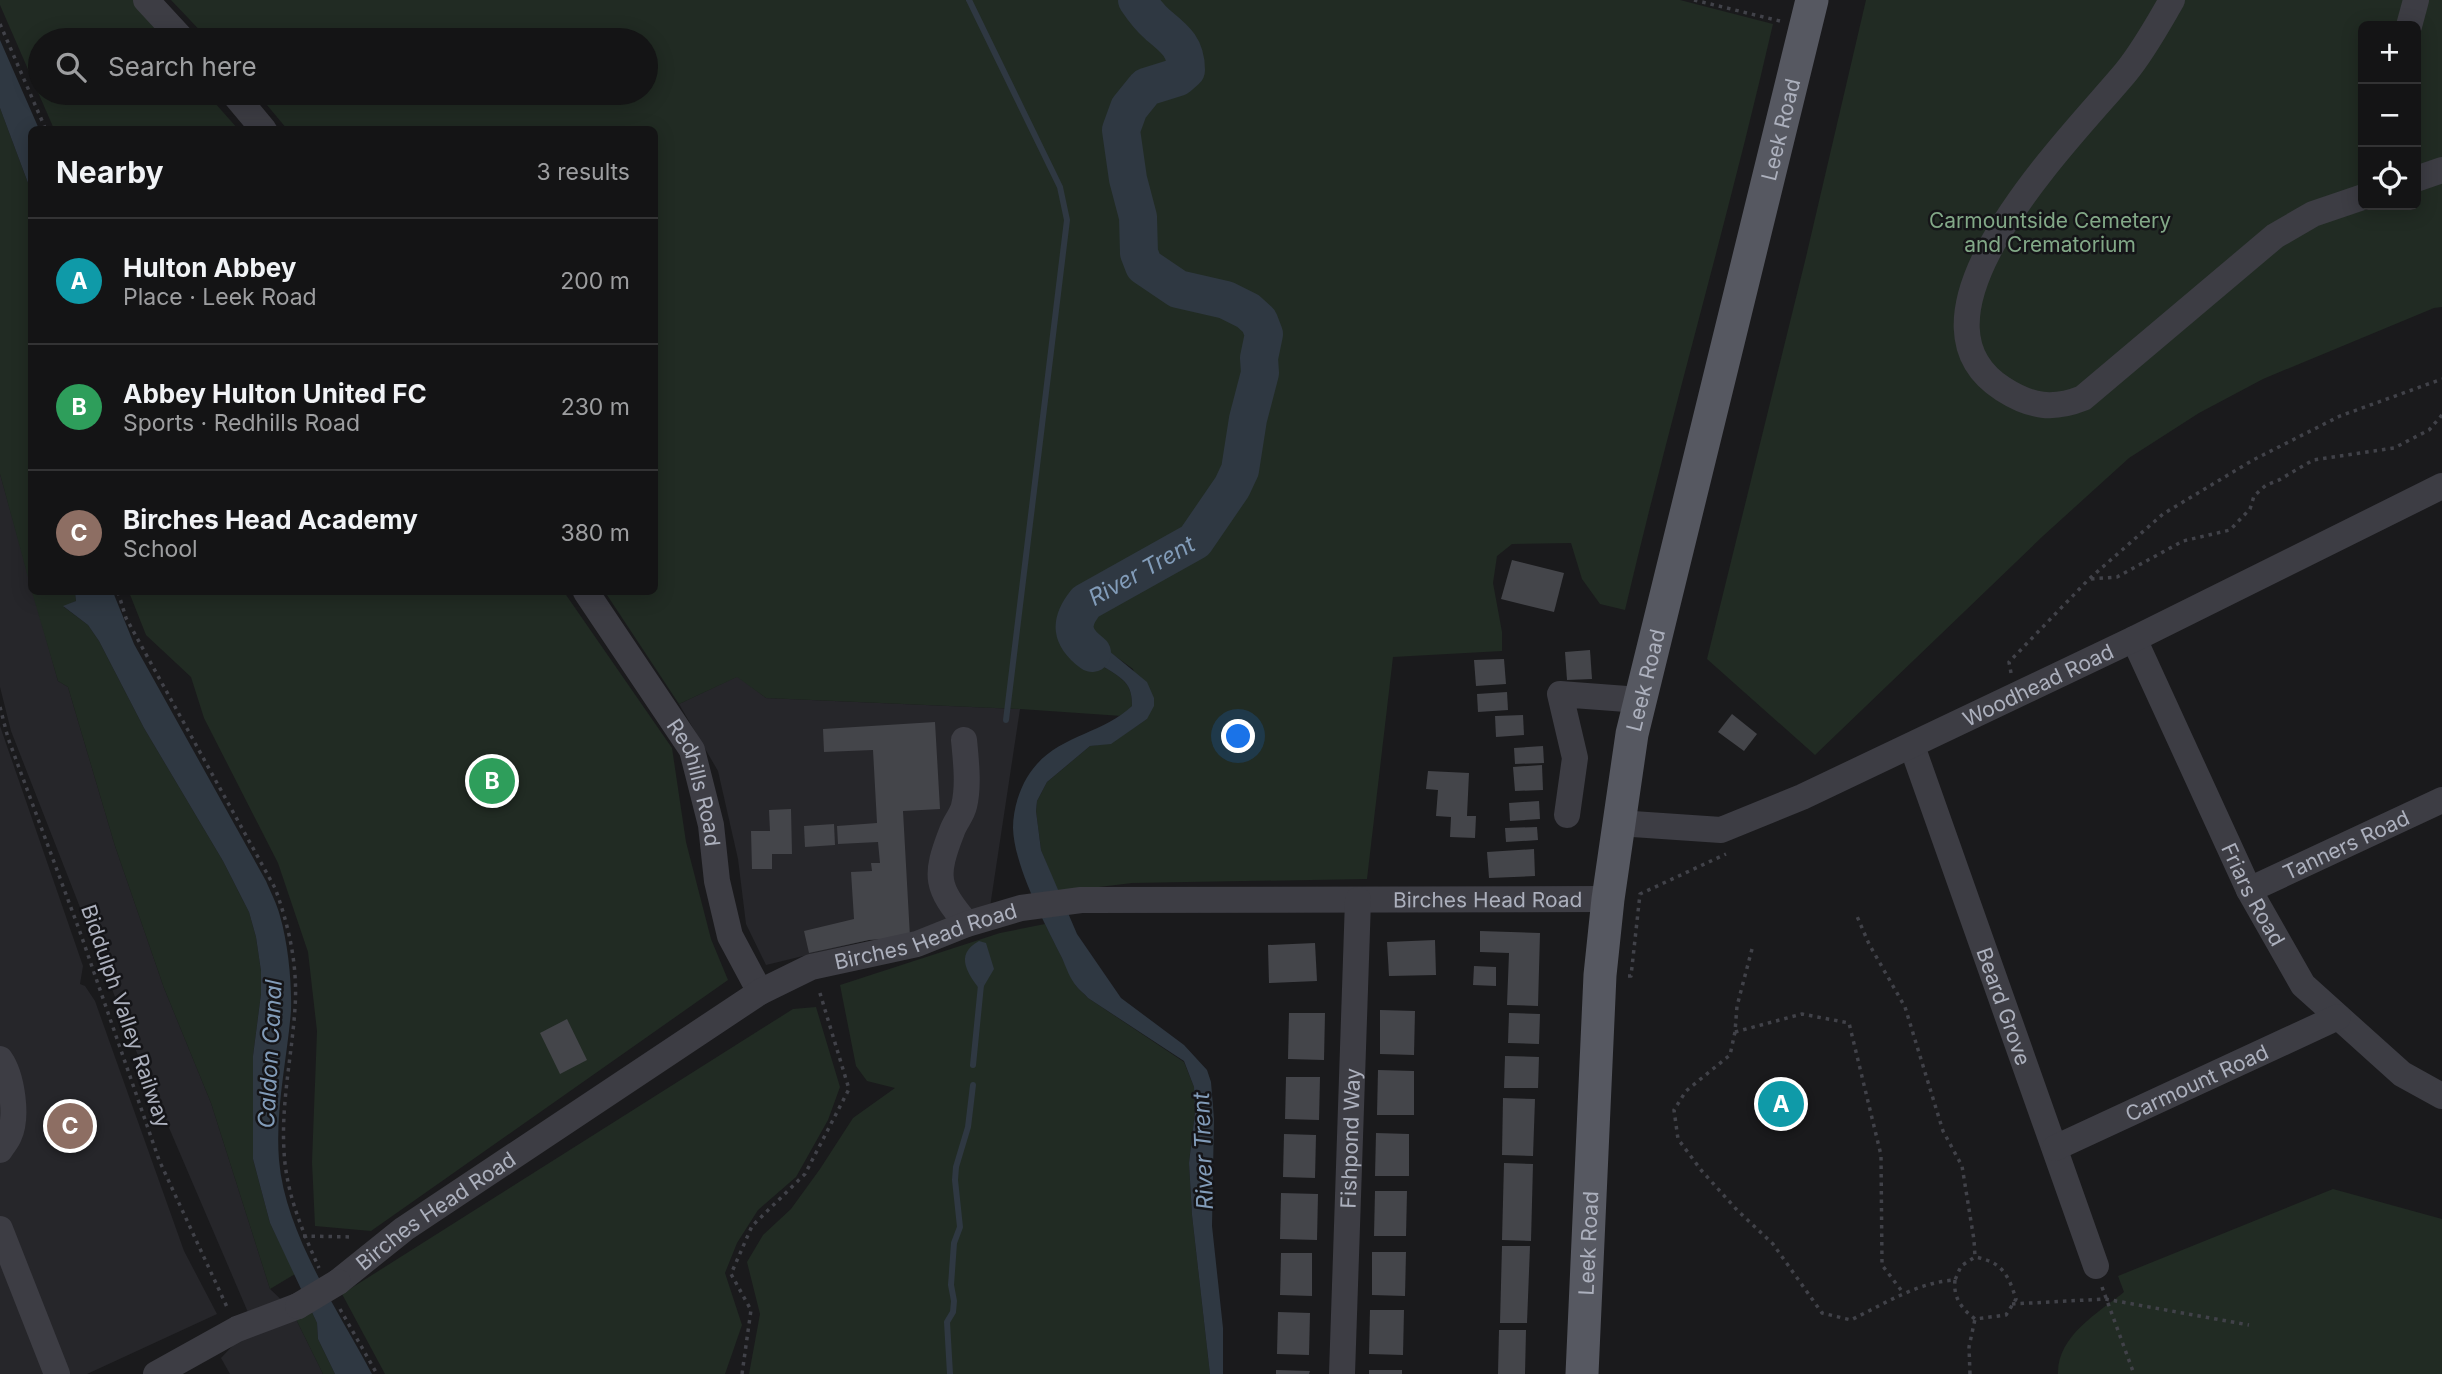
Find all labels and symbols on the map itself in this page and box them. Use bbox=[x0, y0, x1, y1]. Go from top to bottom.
street label: Leek Road bbox=[1756, 76, 1805, 183]
park label: Carmountside Cemetery and Crematorium bbox=[1929, 208, 2171, 257]
water label: River Trent bbox=[1083, 530, 1200, 612]
street label: Leek Road bbox=[1621, 626, 1670, 734]
street label: Woodhead Road bbox=[1959, 638, 2117, 731]
street label: Redhills Road bbox=[662, 714, 726, 847]
your location bbox=[1221, 719, 1255, 753]
pin: B bbox=[469, 755, 515, 807]
street label: Tanners Road bbox=[2279, 805, 2413, 885]
street label: Friars Road bbox=[2217, 839, 2291, 950]
street label: Birches Head Road bbox=[1393, 887, 1582, 912]
street label: Birches Head Road bbox=[832, 897, 1020, 974]
street label: Biddulph Valley Railway bbox=[76, 901, 176, 1131]
street label: Beard Grove bbox=[1972, 944, 2036, 1069]
water label: Caldon Canal bbox=[252, 979, 288, 1129]
street label: Carmount Road bbox=[2121, 1039, 2272, 1126]
street label: Fishpond Way bbox=[1335, 1067, 1365, 1209]
pin: A bbox=[1758, 1078, 1804, 1130]
water label: River Trent bbox=[1187, 1091, 1219, 1210]
pin: C bbox=[47, 1100, 93, 1152]
street label: Birches Head Road bbox=[351, 1146, 520, 1275]
street label: Leek Road bbox=[1573, 1190, 1603, 1296]

